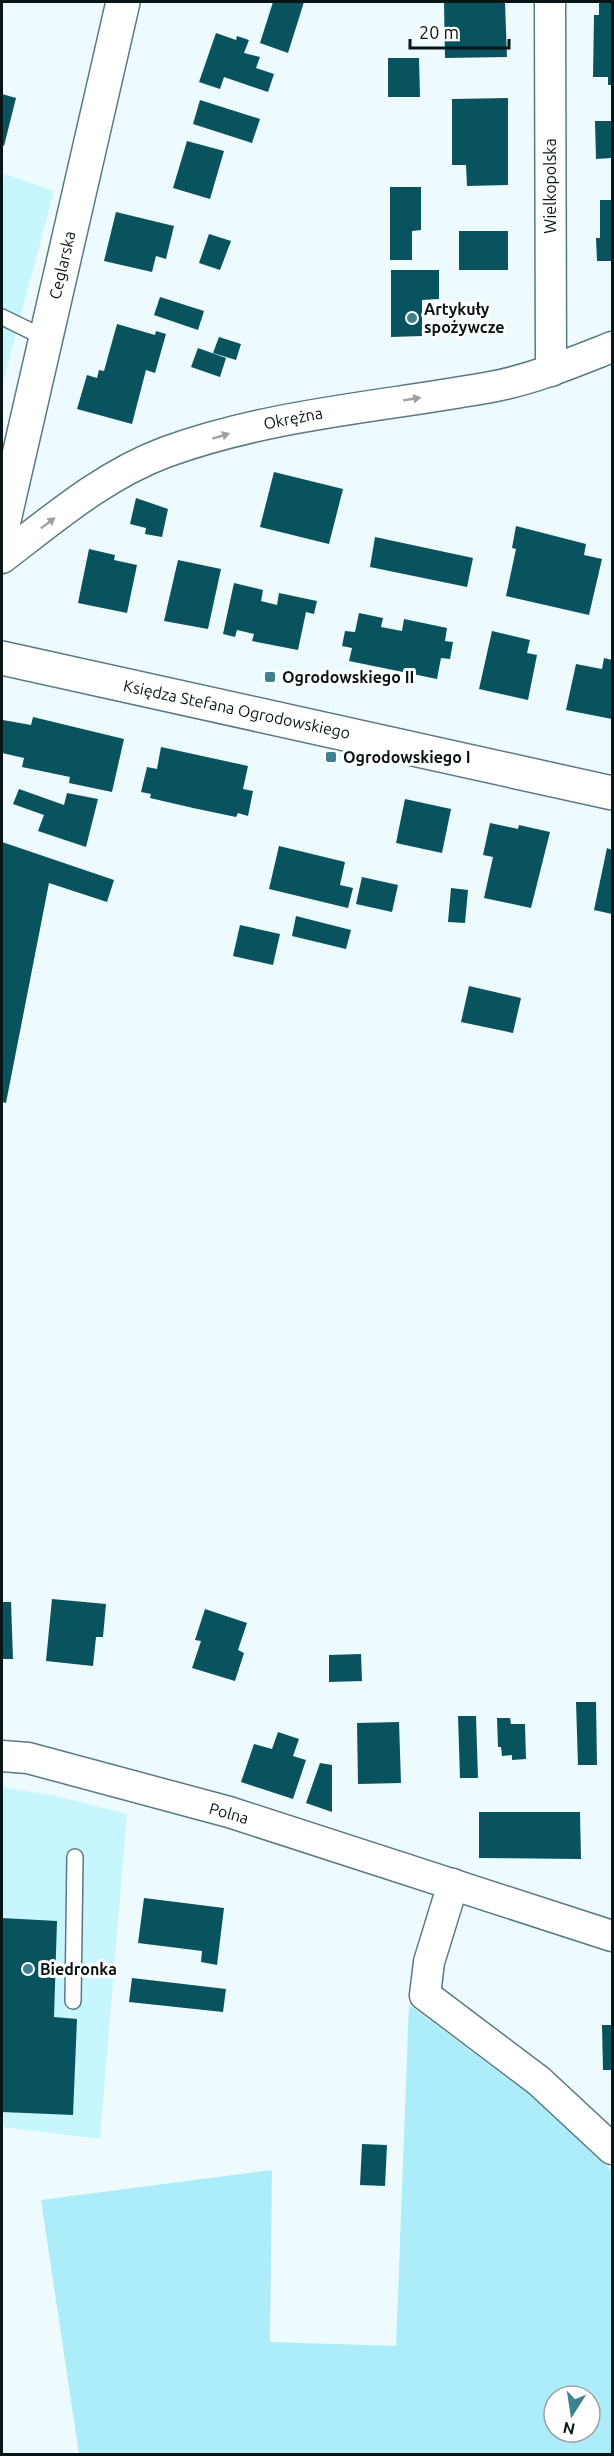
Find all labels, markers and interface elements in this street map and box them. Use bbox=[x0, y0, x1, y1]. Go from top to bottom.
scale bar bbox=[410, 12, 509, 50]
text: 20 m bbox=[419, 22, 459, 42]
street label: Wielkopolska bbox=[541, 138, 559, 234]
street label: Ceglarska bbox=[45, 229, 79, 301]
place label: Artykuły spożywcze bbox=[424, 300, 505, 336]
marker: Artykuły spożywcze bbox=[405, 311, 419, 325]
one-way arrow bbox=[403, 394, 422, 403]
street label: Okrężna bbox=[262, 403, 324, 433]
one-way arrow bbox=[212, 430, 230, 440]
one-way arrow bbox=[41, 517, 56, 529]
place label: Ogrodowskiego II bbox=[282, 668, 414, 686]
marker: Ogrodowskiego II bbox=[263, 670, 277, 684]
street label: Księdza Stefana Ogrodowskiego bbox=[122, 676, 352, 742]
place label: Ogrodowskiego I bbox=[343, 748, 471, 766]
marker: Ogrodowskiego I bbox=[324, 750, 338, 764]
street label: Polna bbox=[207, 1799, 251, 1827]
place label: Biedronka bbox=[40, 1960, 117, 1978]
marker: Biedronka bbox=[21, 1962, 35, 1976]
north arrow bbox=[542, 2384, 602, 2444]
text: N bbox=[561, 2419, 577, 2439]

